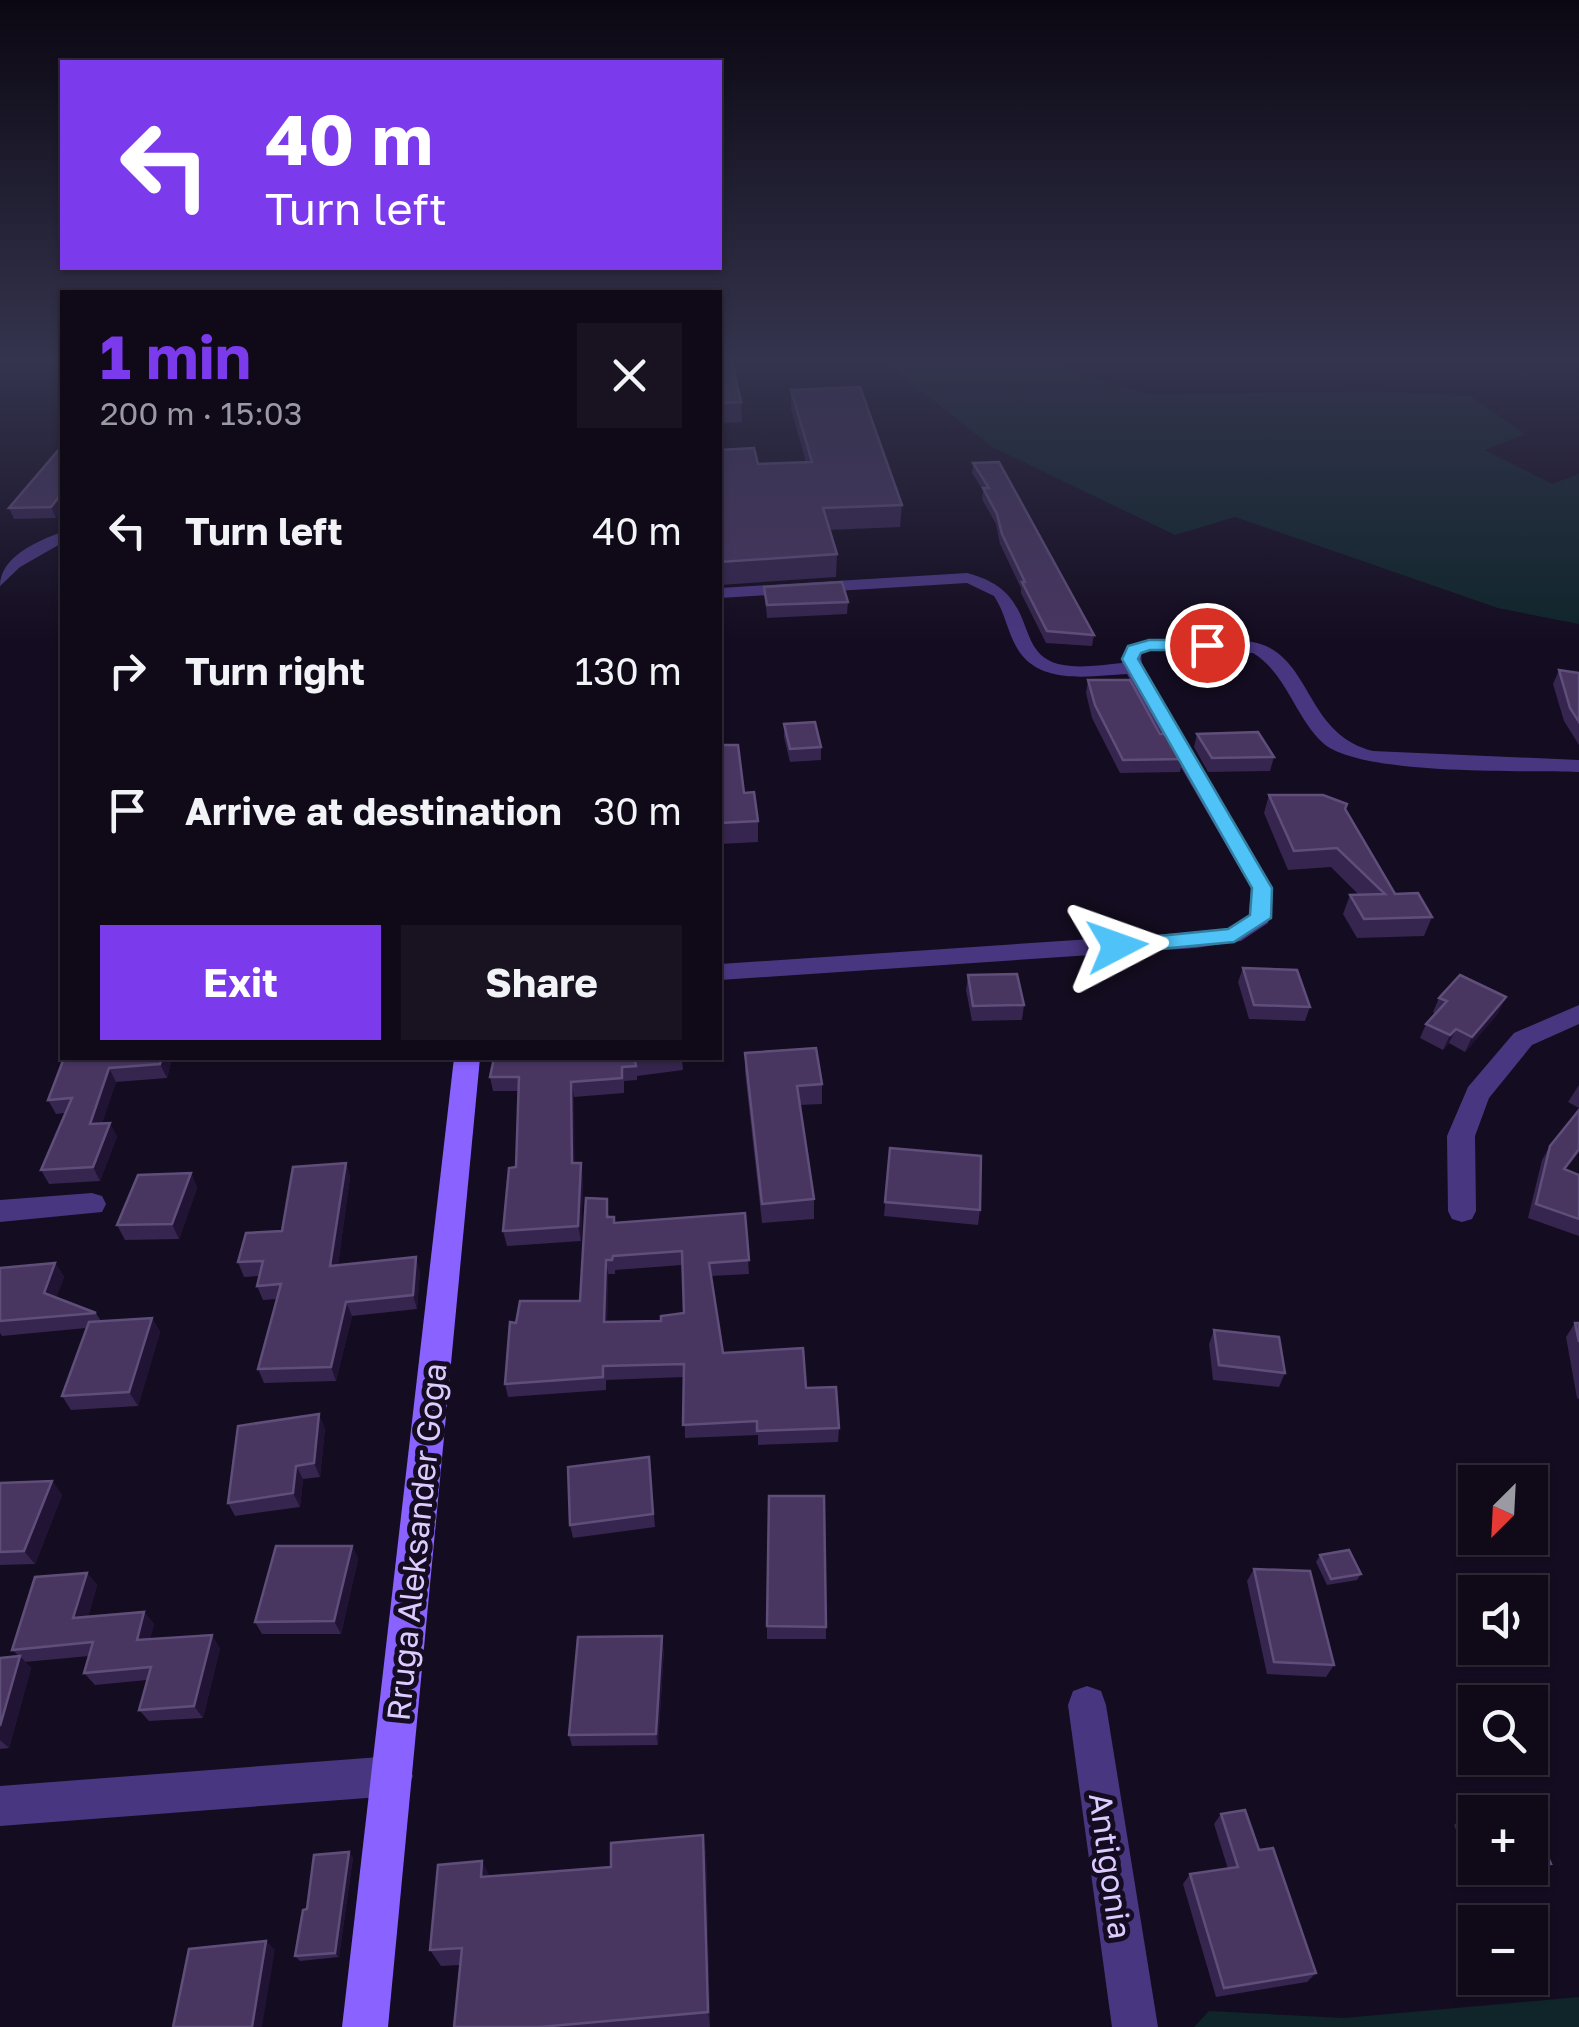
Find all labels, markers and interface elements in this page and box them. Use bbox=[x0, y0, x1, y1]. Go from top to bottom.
text: 40 m bbox=[265, 96, 433, 180]
icon: left bbox=[100, 100, 230, 230]
text: Turn left bbox=[265, 181, 447, 235]
text: 1 min bbox=[100, 320, 251, 392]
button: close bbox=[577, 323, 682, 428]
text: 200 m · 15:03 bbox=[100, 394, 302, 432]
icon: left bbox=[100, 503, 155, 558]
text: Turn left bbox=[185, 508, 343, 553]
text: 40 m bbox=[592, 508, 682, 553]
pin bbox=[1165, 603, 1250, 688]
icon: arrive bbox=[1180, 618, 1235, 673]
icon: right bbox=[100, 643, 155, 698]
text: Turn right bbox=[185, 648, 365, 693]
text: 130 m bbox=[575, 648, 682, 693]
icon: arrive bbox=[100, 783, 155, 838]
text: Arrive at destination bbox=[185, 788, 562, 833]
text: 30 m bbox=[593, 788, 682, 833]
position arrow bbox=[1065, 894, 1169, 998]
button: Exit bbox=[100, 925, 381, 1040]
button: Share bbox=[401, 925, 682, 1040]
street label: Rruga Aleksander Goga bbox=[378, 1361, 454, 1723]
north arrow bbox=[1458, 1465, 1548, 1555]
map controls bbox=[1458, 1465, 1548, 1995]
button: sound bbox=[1458, 1575, 1548, 1665]
button: search bbox=[1458, 1685, 1548, 1775]
street label: Antigonia bbox=[1082, 1790, 1140, 1941]
button: + bbox=[1458, 1795, 1548, 1885]
button: − bbox=[1458, 1905, 1548, 1995]

